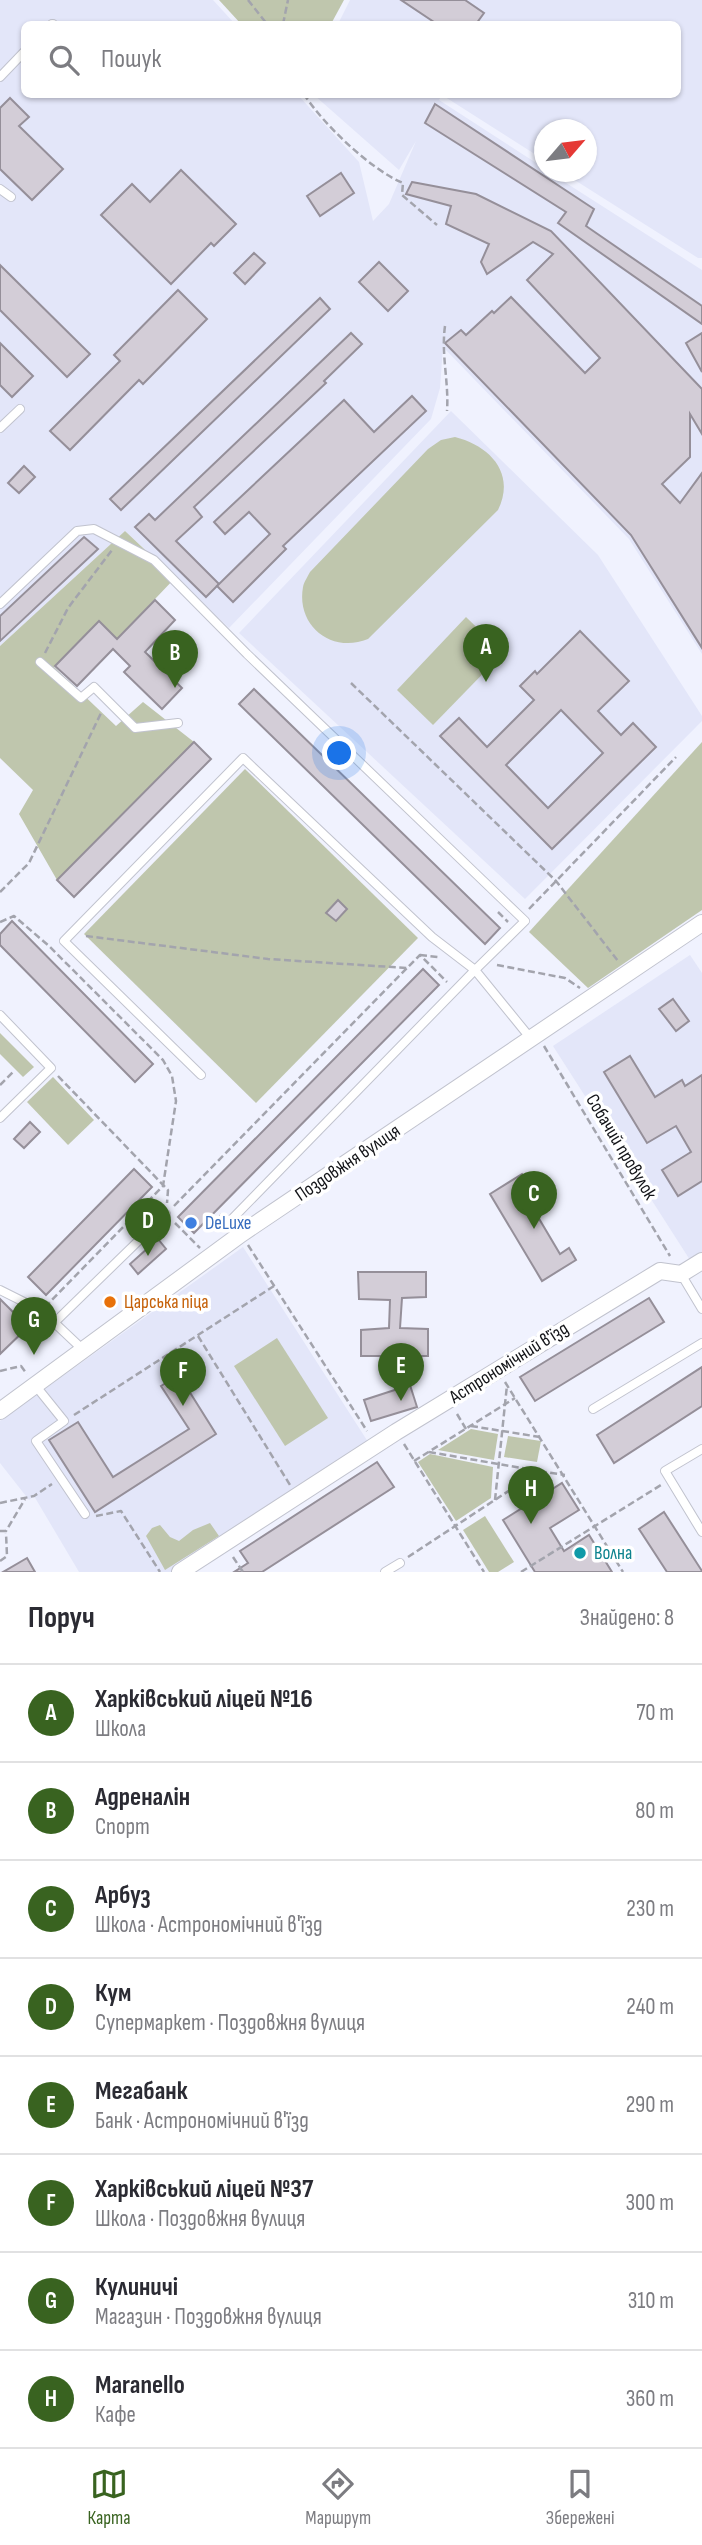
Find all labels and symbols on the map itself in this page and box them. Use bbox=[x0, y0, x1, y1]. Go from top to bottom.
north arrow bbox=[534, 119, 597, 182]
pin: A bbox=[463, 624, 509, 682]
pin: B bbox=[152, 630, 198, 688]
your location bbox=[322, 736, 356, 770]
street label: Собачий провулок bbox=[580, 1090, 662, 1205]
street label: Поздовжня вулиця bbox=[291, 1119, 405, 1207]
pin: C bbox=[511, 1171, 557, 1229]
pin: D bbox=[125, 1198, 171, 1256]
place label: DeLuxe bbox=[205, 1212, 251, 1235]
marker: DeLuxe bbox=[183, 1215, 199, 1231]
place label: Царська піца bbox=[124, 1291, 209, 1314]
marker: Царська піца bbox=[102, 1294, 118, 1310]
pin: G bbox=[11, 1297, 57, 1355]
street label: Астрономічний в'їзд bbox=[444, 1317, 573, 1409]
pin: E bbox=[378, 1343, 424, 1401]
pin: F bbox=[160, 1348, 206, 1406]
pin: H bbox=[508, 1466, 554, 1524]
place label: Волна bbox=[594, 1542, 632, 1565]
marker: Волна bbox=[572, 1545, 588, 1561]

